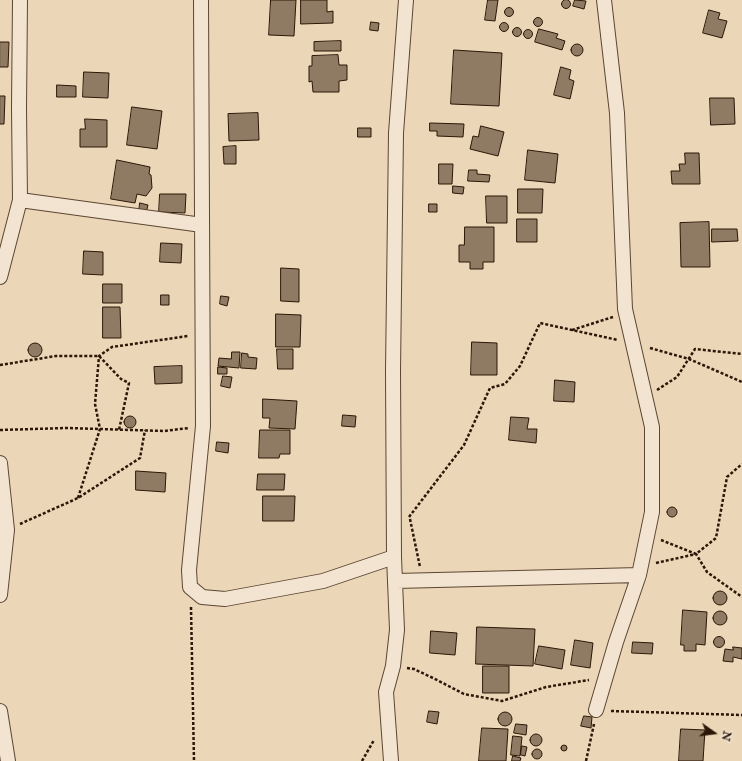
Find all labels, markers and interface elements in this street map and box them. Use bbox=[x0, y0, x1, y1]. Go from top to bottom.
north arrow bbox=[694, 713, 734, 753]
text: N bbox=[719, 730, 734, 742]

